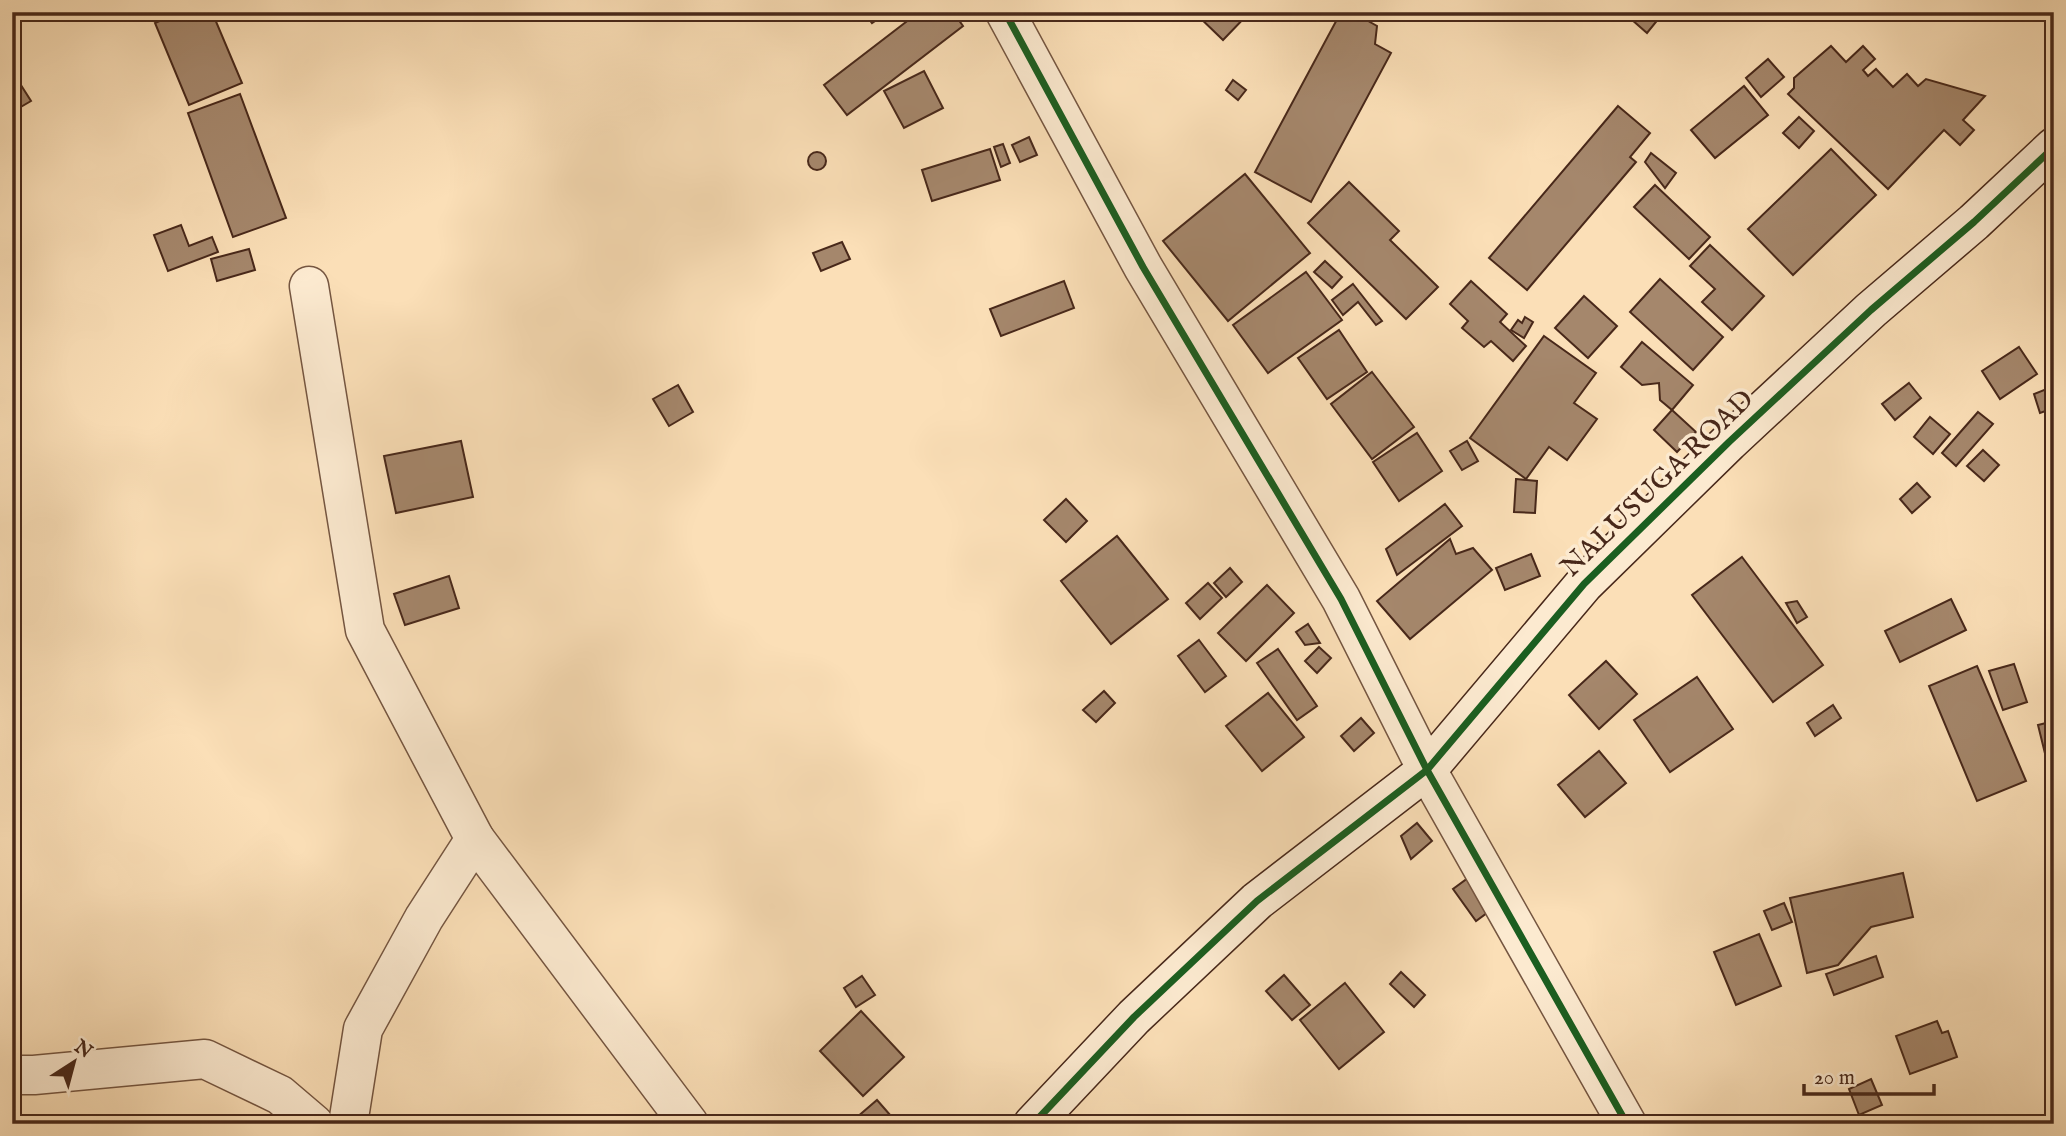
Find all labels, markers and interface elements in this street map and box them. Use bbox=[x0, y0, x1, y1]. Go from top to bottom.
street label: NALUSUGA ROAD bbox=[1554, 383, 1762, 585]
north arrow bbox=[38, 1028, 108, 1098]
text: N bbox=[68, 1035, 97, 1065]
scale bar bbox=[1804, 1052, 1933, 1096]
text: 20 m bbox=[1814, 1065, 1855, 1092]

